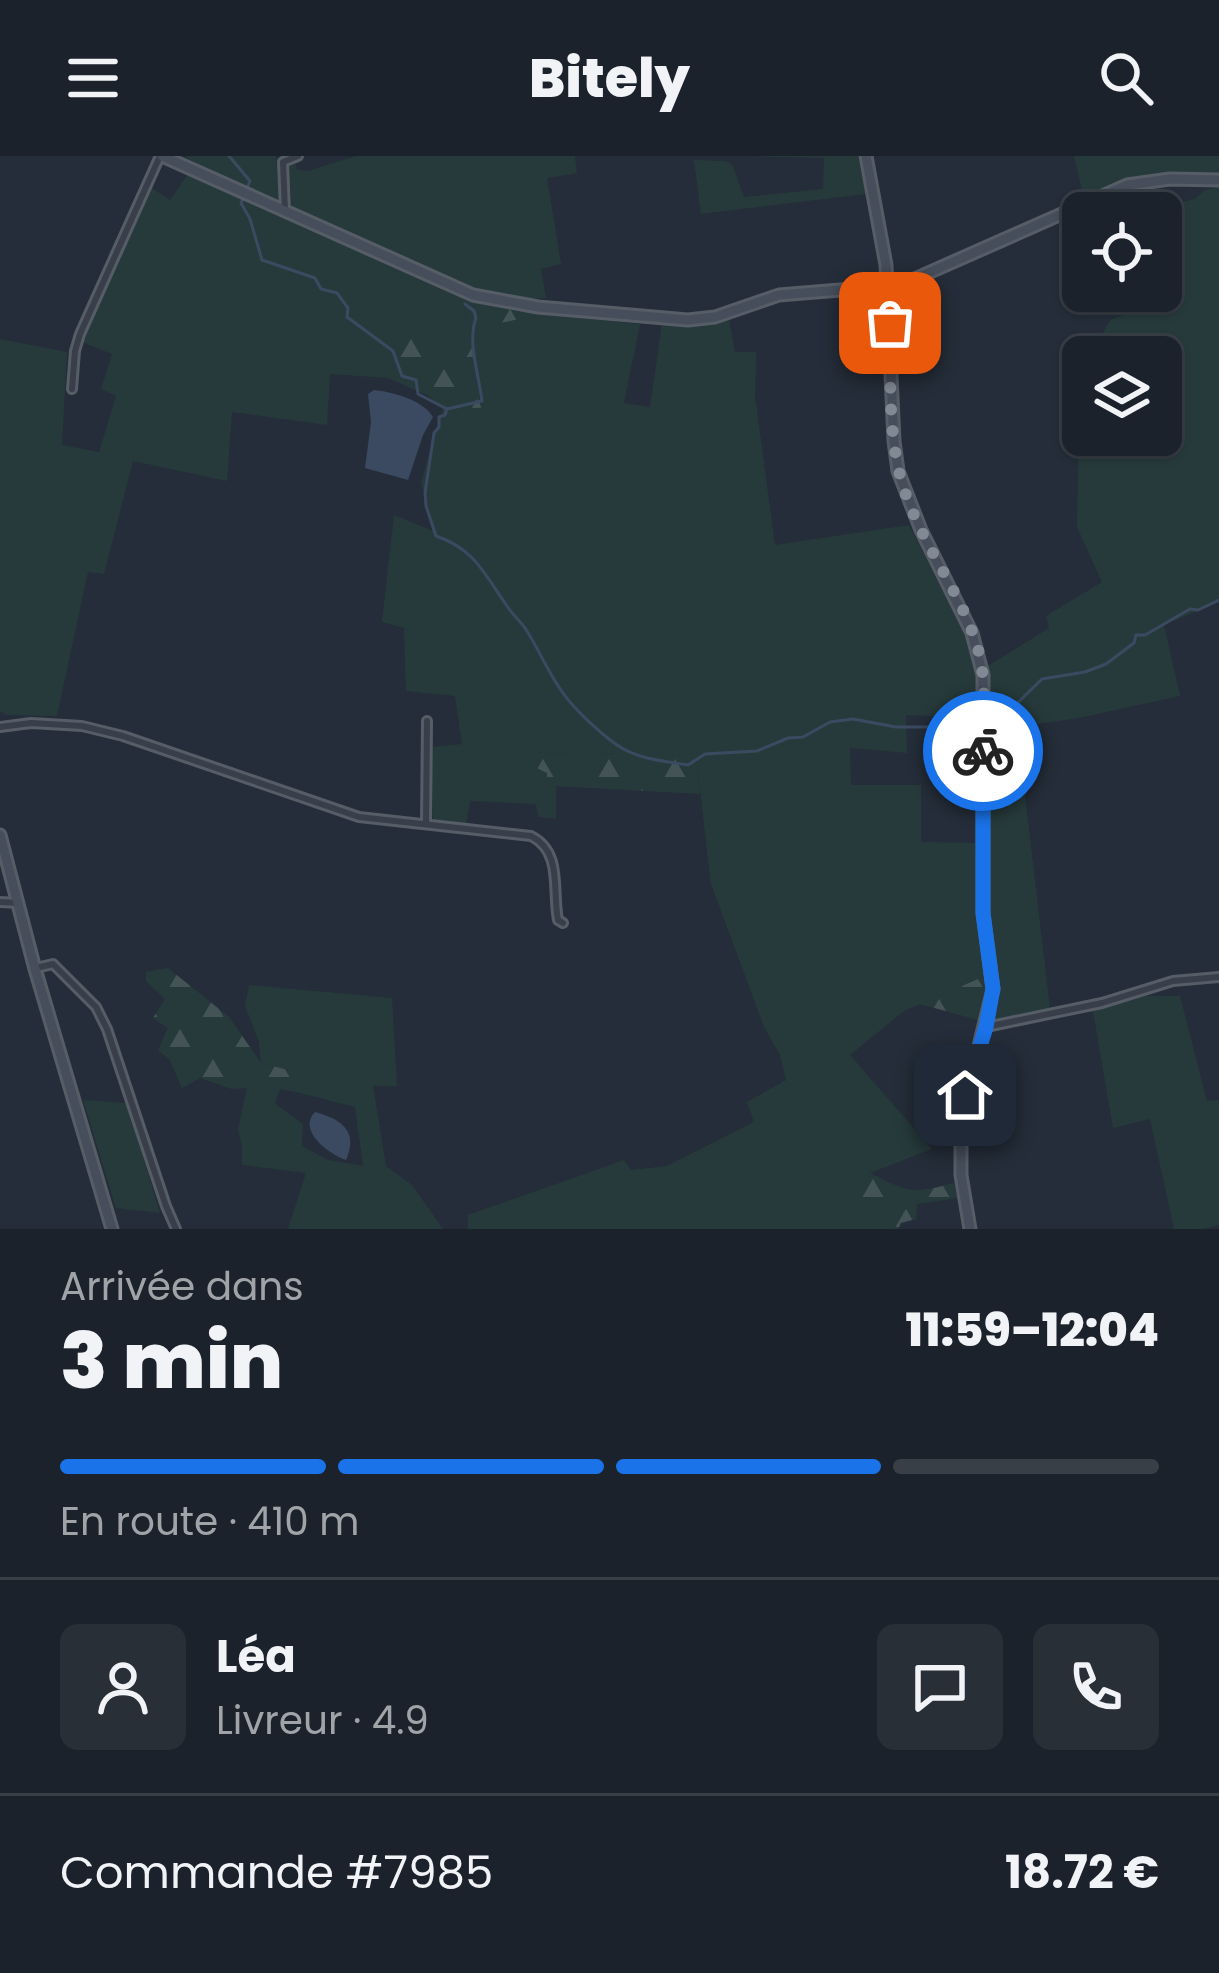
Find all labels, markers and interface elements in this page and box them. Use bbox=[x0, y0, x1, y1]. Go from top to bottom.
text: Bitely bbox=[529, 40, 690, 116]
icon: menu bbox=[60, 45, 126, 111]
icon: search bbox=[1093, 45, 1159, 111]
map controls bbox=[1062, 192, 1182, 456]
button: locate bbox=[1062, 192, 1182, 312]
pin bbox=[839, 272, 941, 374]
icon: bag bbox=[857, 290, 923, 356]
button: layers bbox=[1062, 336, 1182, 456]
courier bbox=[923, 691, 1043, 811]
icon: bike bbox=[950, 718, 1016, 784]
pin bbox=[914, 1044, 1016, 1146]
icon: home bbox=[932, 1062, 998, 1128]
text: Arrivée dans bbox=[60, 1259, 304, 1314]
text: 11:59–12:04 bbox=[906, 1299, 1159, 1362]
text: 3 min bbox=[60, 1306, 283, 1415]
text: En route · 410 m bbox=[60, 1494, 359, 1549]
button: person bbox=[60, 1624, 186, 1750]
button: chat bbox=[877, 1624, 1003, 1750]
button: phone bbox=[1033, 1624, 1159, 1750]
text: Léa bbox=[216, 1625, 296, 1688]
text: Livreur · 4.9 bbox=[216, 1693, 429, 1748]
text: Commande #7985 bbox=[60, 1841, 493, 1904]
text: 18.72 € bbox=[1005, 1841, 1159, 1904]

